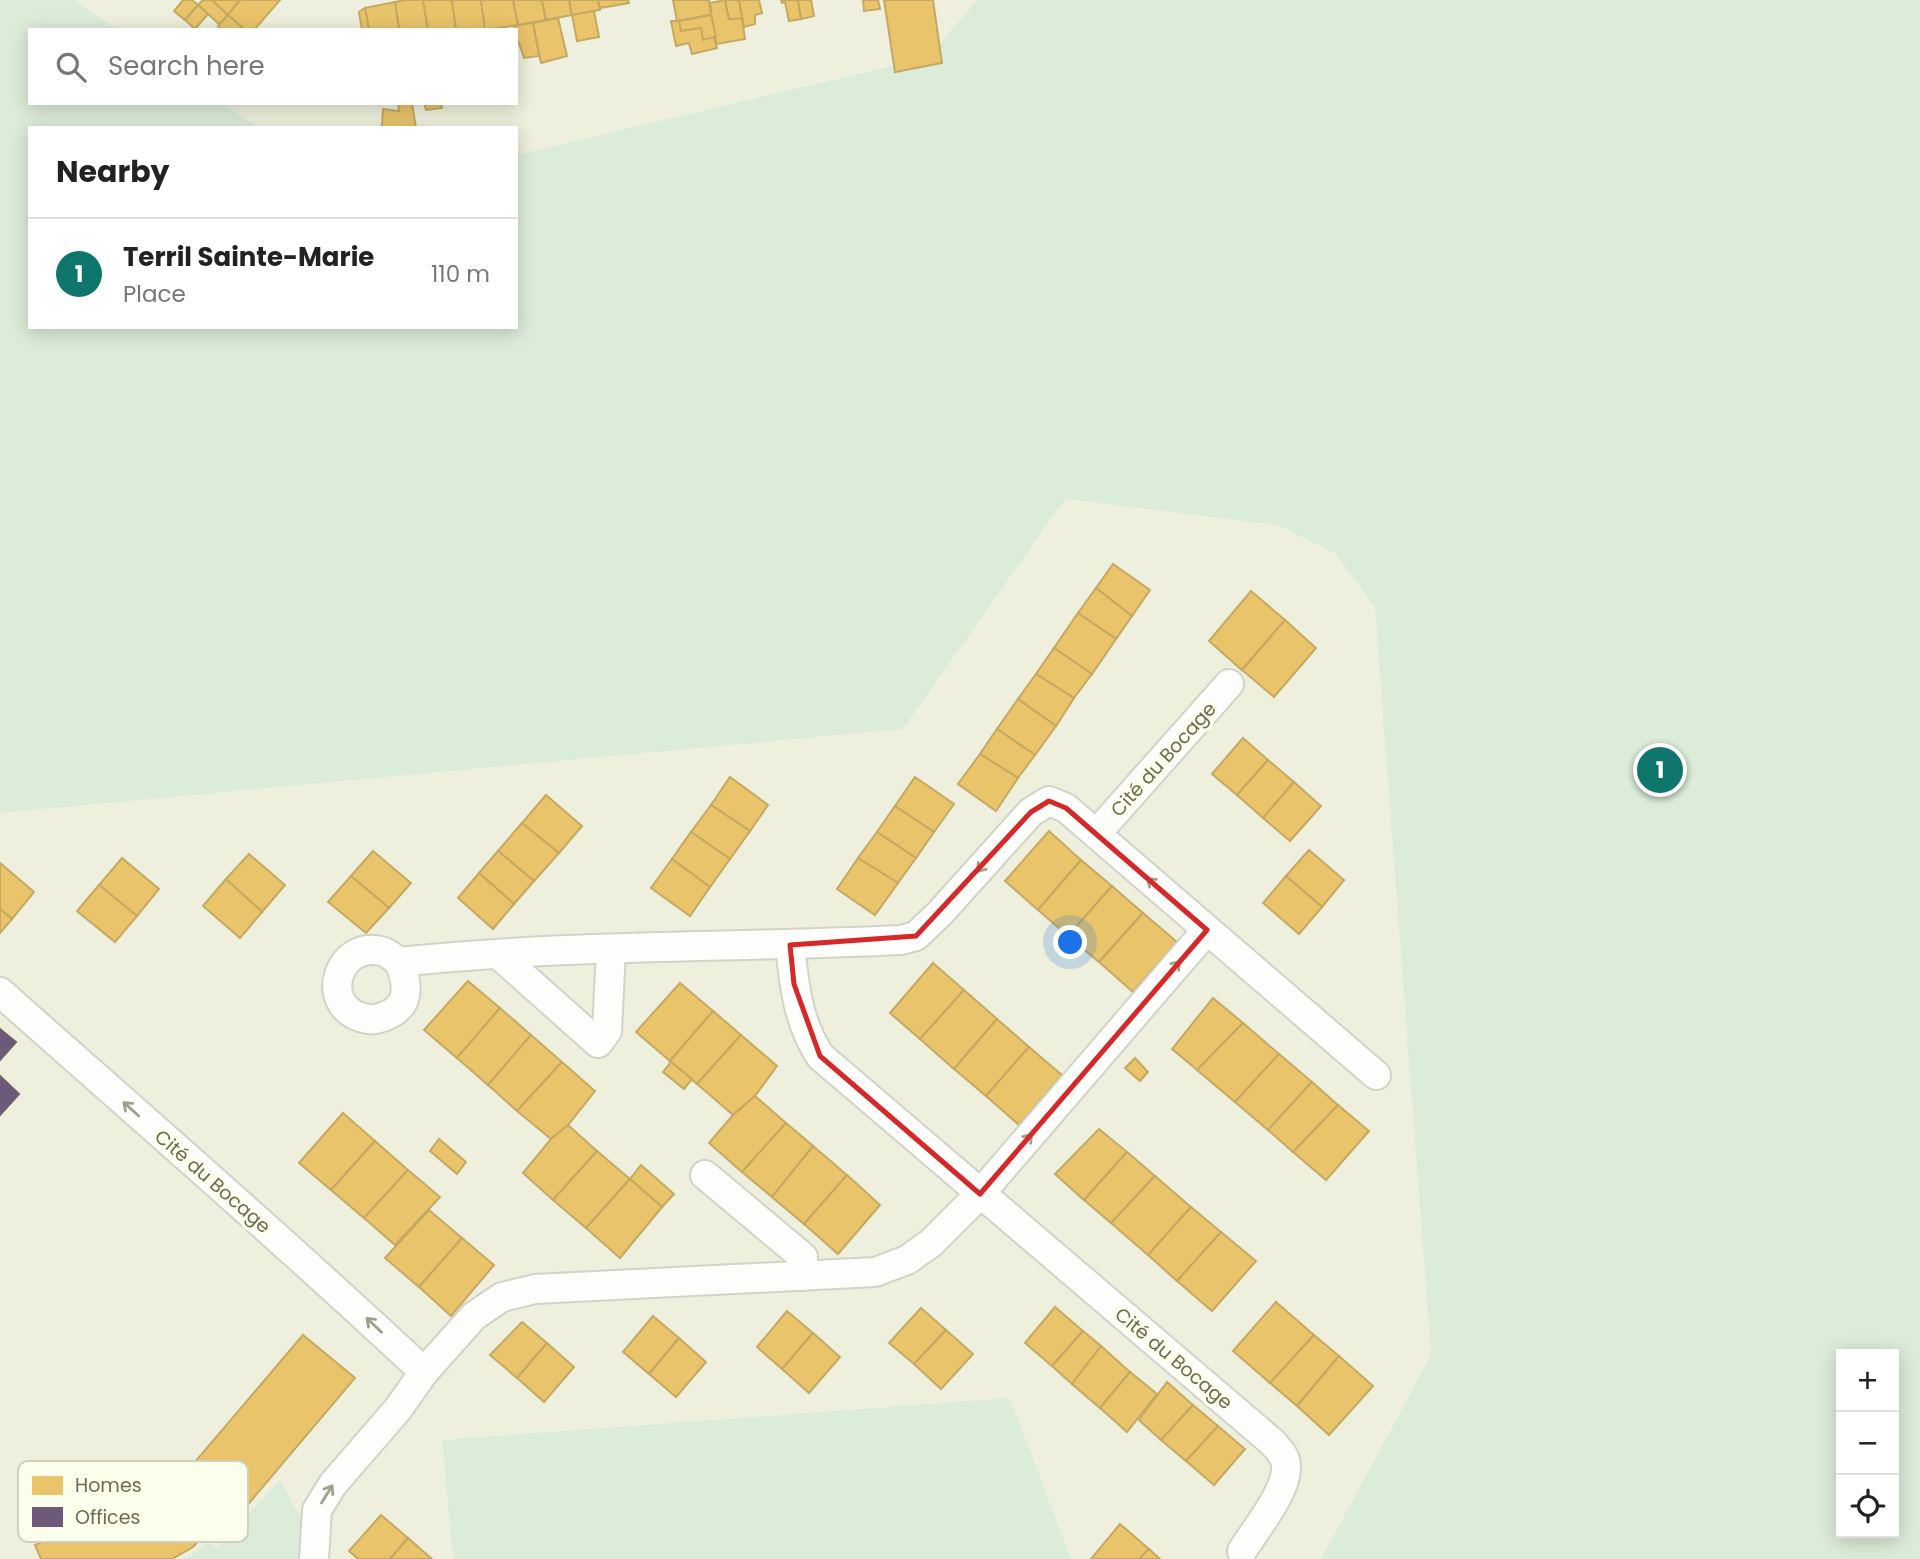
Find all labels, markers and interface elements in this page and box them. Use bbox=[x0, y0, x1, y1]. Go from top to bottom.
search box bbox=[28, 28, 518, 105]
icon: search bbox=[52, 48, 90, 86]
text: Search here bbox=[108, 48, 265, 84]
text: Nearby bbox=[56, 150, 170, 193]
text: Terril Sainte-Marie bbox=[123, 239, 374, 275]
text: 1 bbox=[75, 258, 83, 290]
text: 110 m bbox=[431, 258, 490, 290]
text: Place bbox=[123, 278, 186, 310]
street label: Cité du Bocage bbox=[1104, 696, 1222, 823]
pin: 1 bbox=[1637, 744, 1683, 796]
one-way arrow bbox=[976, 855, 992, 873]
one-way arrow bbox=[1146, 877, 1164, 893]
your location bbox=[1053, 925, 1087, 959]
one-way arrow bbox=[1165, 961, 1181, 979]
one-way arrow bbox=[122, 1101, 140, 1117]
street label: Cité du Bocage bbox=[149, 1123, 277, 1239]
one-way arrow bbox=[1017, 1134, 1033, 1152]
street label: Cité du Bocage bbox=[1109, 1301, 1238, 1416]
one-way arrow bbox=[366, 1317, 383, 1334]
map controls bbox=[1836, 1349, 1899, 1538]
button: + bbox=[1836, 1349, 1899, 1412]
button: − bbox=[1836, 1412, 1899, 1475]
legend bbox=[18, 1461, 248, 1542]
text: Homes bbox=[75, 1472, 142, 1499]
button: locate bbox=[1836, 1475, 1899, 1538]
one-way arrow bbox=[320, 1484, 334, 1504]
text: Offices bbox=[75, 1504, 140, 1531]

